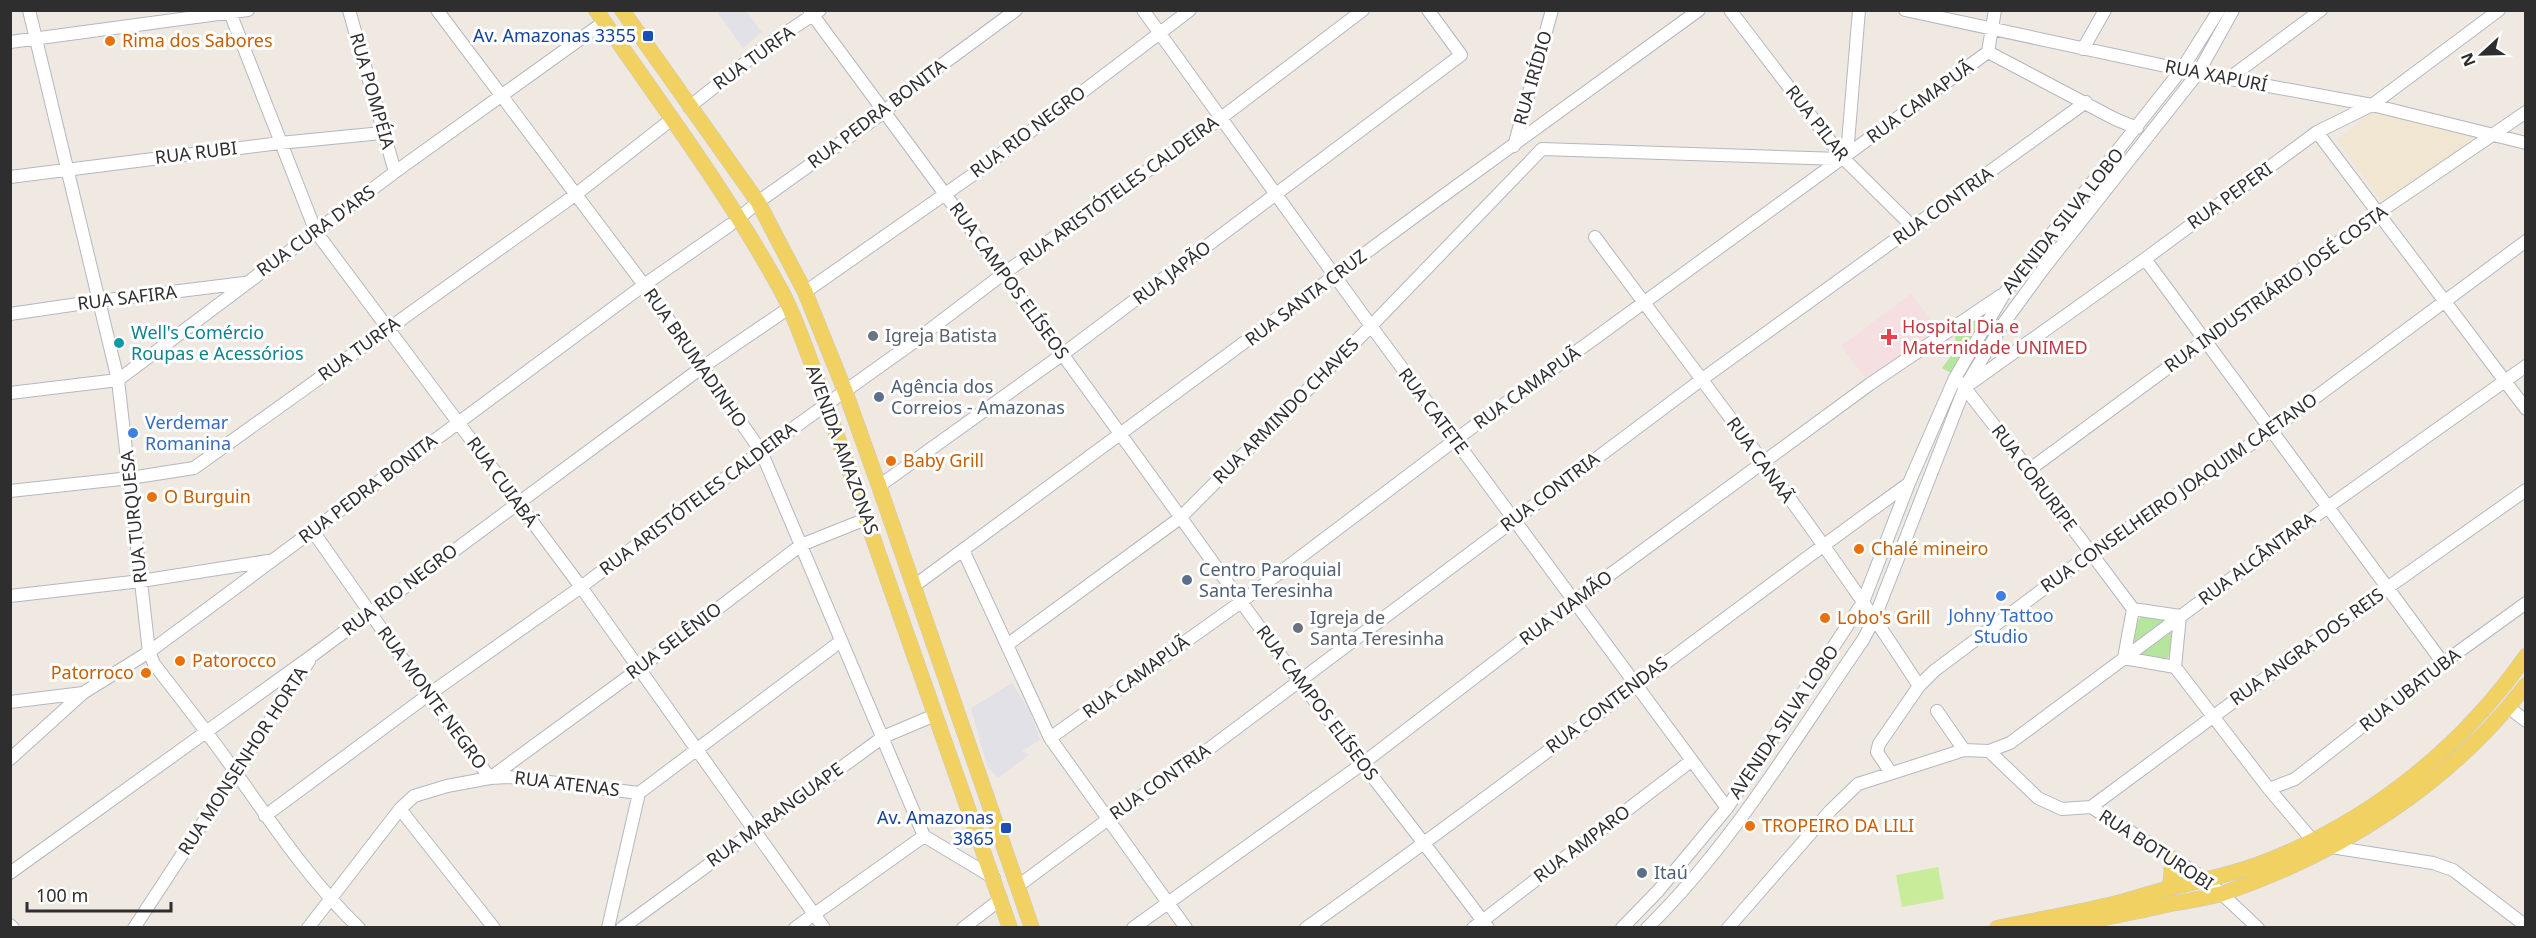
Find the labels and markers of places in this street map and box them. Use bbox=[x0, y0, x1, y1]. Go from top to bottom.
place label: Av. Amazonas 3355 bbox=[473, 23, 636, 47]
place label: Rima dos Sabores bbox=[122, 28, 273, 52]
marker: Av. Amazonas 3355 bbox=[641, 29, 655, 43]
marker: Rima dos Sabores bbox=[103, 34, 117, 48]
place label: Hospital Dia e Maternidade UNIMED bbox=[1902, 314, 2088, 359]
place label: Well's Comércio Roupas e Acessórios bbox=[131, 320, 304, 365]
place label: Igreja Batista bbox=[885, 323, 997, 347]
marker: Hospital Dia e Maternidade UNIMED bbox=[1880, 328, 1898, 346]
marker: Igreja Batista bbox=[866, 329, 880, 343]
marker: Well's Comércio Roupas e Acessórios bbox=[112, 336, 126, 350]
place label: Agência dos Correios - Amazonas bbox=[891, 374, 1065, 419]
marker: Agência dos Correios - Amazonas bbox=[872, 390, 886, 404]
place label: Verdemar Romanina bbox=[145, 410, 231, 455]
marker: Verdemar Romanina bbox=[126, 426, 140, 440]
place label: Baby Grill bbox=[903, 448, 984, 472]
marker: Baby Grill bbox=[884, 454, 898, 468]
place label: O Burguin bbox=[164, 484, 251, 508]
marker: O Burguin bbox=[145, 490, 159, 504]
place label: Chalé mineiro bbox=[1871, 536, 1988, 560]
marker: Chalé mineiro bbox=[1852, 542, 1866, 556]
place label: Centro Paroquial Santa Teresinha bbox=[1199, 557, 1341, 602]
marker: Centro Paroquial Santa Teresinha bbox=[1180, 573, 1194, 587]
marker: Johny Tattoo Studio bbox=[1994, 589, 2008, 603]
place label: Johny Tattoo Studio bbox=[1946, 603, 2054, 648]
place label: Igreja de Santa Teresinha bbox=[1310, 605, 1444, 650]
place label: Lobo's Grill bbox=[1837, 605, 1930, 629]
marker: Lobo's Grill bbox=[1818, 611, 1832, 625]
marker: Igreja de Santa Teresinha bbox=[1291, 621, 1305, 635]
place label: Patorocco bbox=[192, 648, 277, 672]
marker: Patorocco bbox=[173, 654, 187, 668]
place label: Patorroco bbox=[51, 660, 134, 684]
marker: Patorroco bbox=[139, 666, 153, 680]
place label: Av. Amazonas 3865 bbox=[877, 805, 994, 850]
place label: TROPEIRO DA LILI bbox=[1762, 813, 1914, 837]
marker: TROPEIRO DA LILI bbox=[1743, 819, 1757, 833]
marker: Av. Amazonas 3865 bbox=[999, 821, 1013, 835]
place label: Itaú bbox=[1654, 860, 1688, 884]
marker: Itaú bbox=[1635, 866, 1649, 880]

